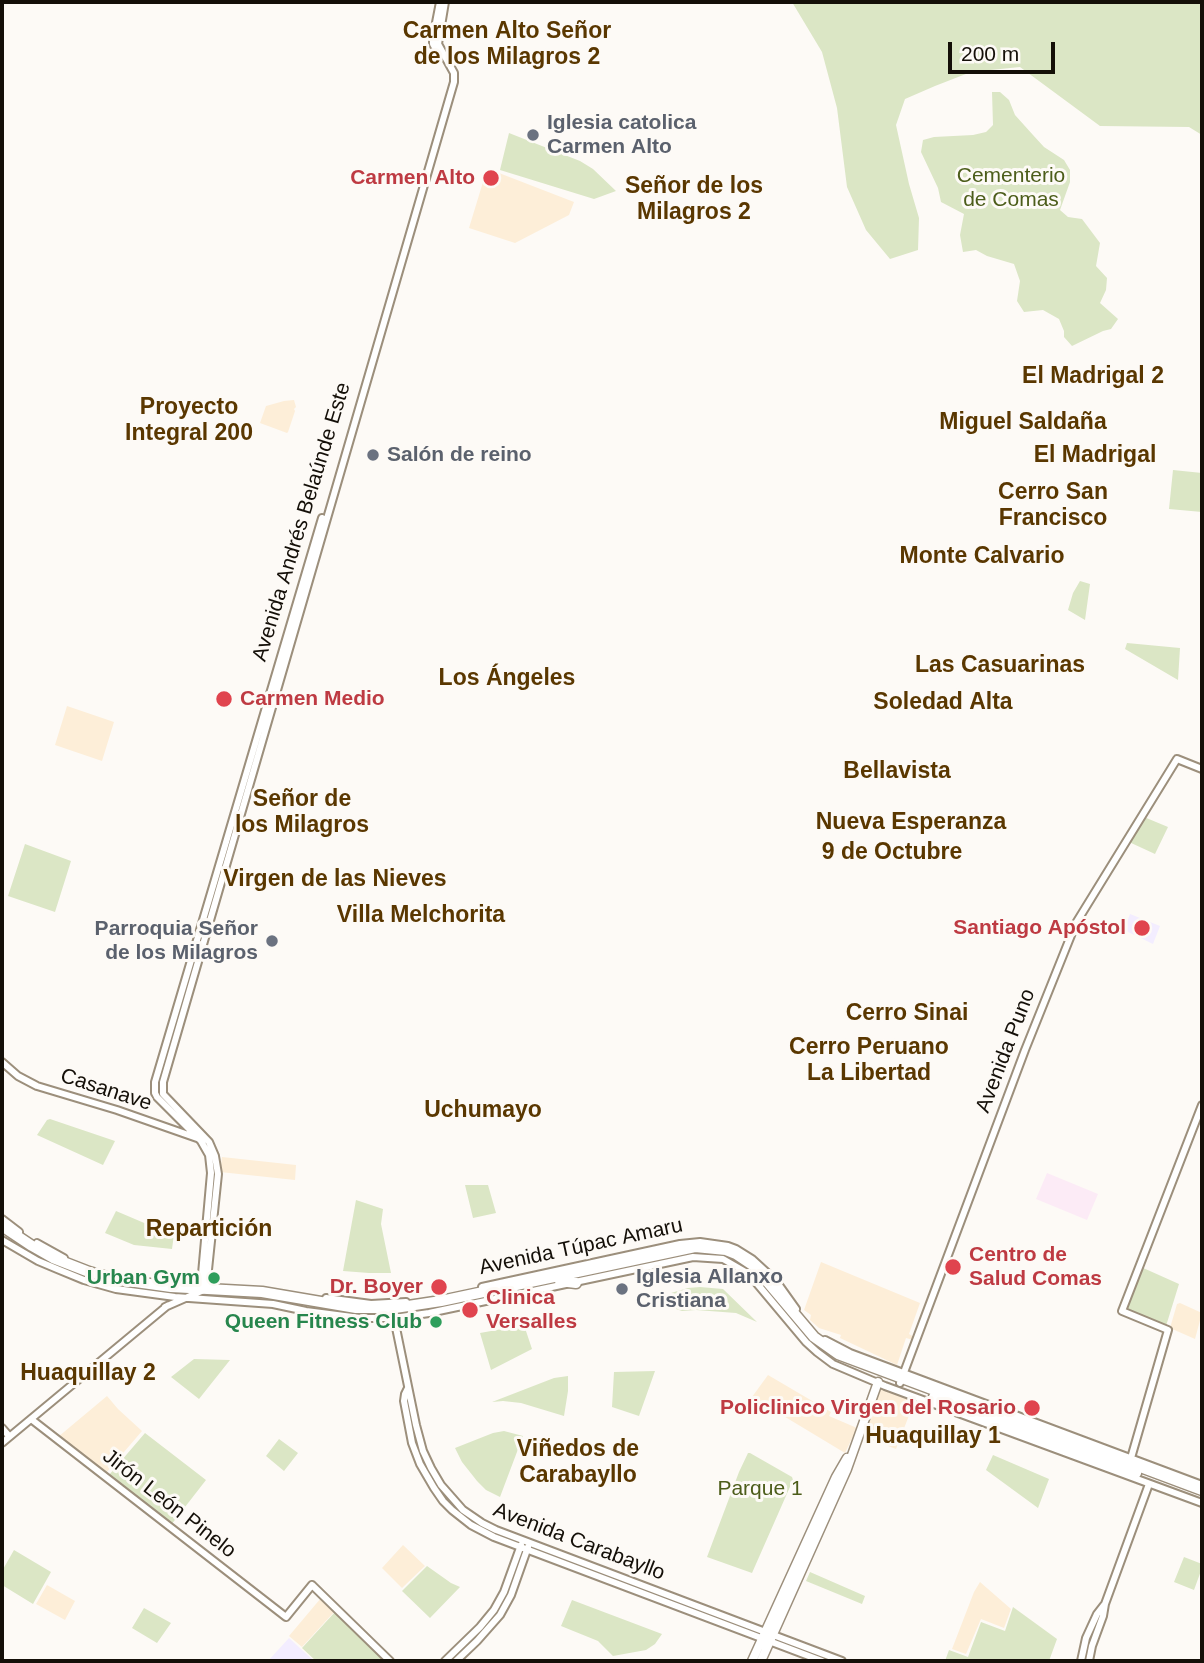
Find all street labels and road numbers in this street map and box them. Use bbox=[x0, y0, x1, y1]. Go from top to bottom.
street label: Avenida Andrés Belaúnde Este bbox=[248, 379, 356, 665]
street label: Avenida Puno bbox=[971, 986, 1041, 1116]
street label: Casanave bbox=[57, 1063, 155, 1117]
street label: Avenida Túpac Amaru bbox=[477, 1213, 685, 1281]
street label: Jirón León Pinelo bbox=[97, 1444, 241, 1564]
street label: Avenida Carabayllo bbox=[490, 1498, 668, 1586]

